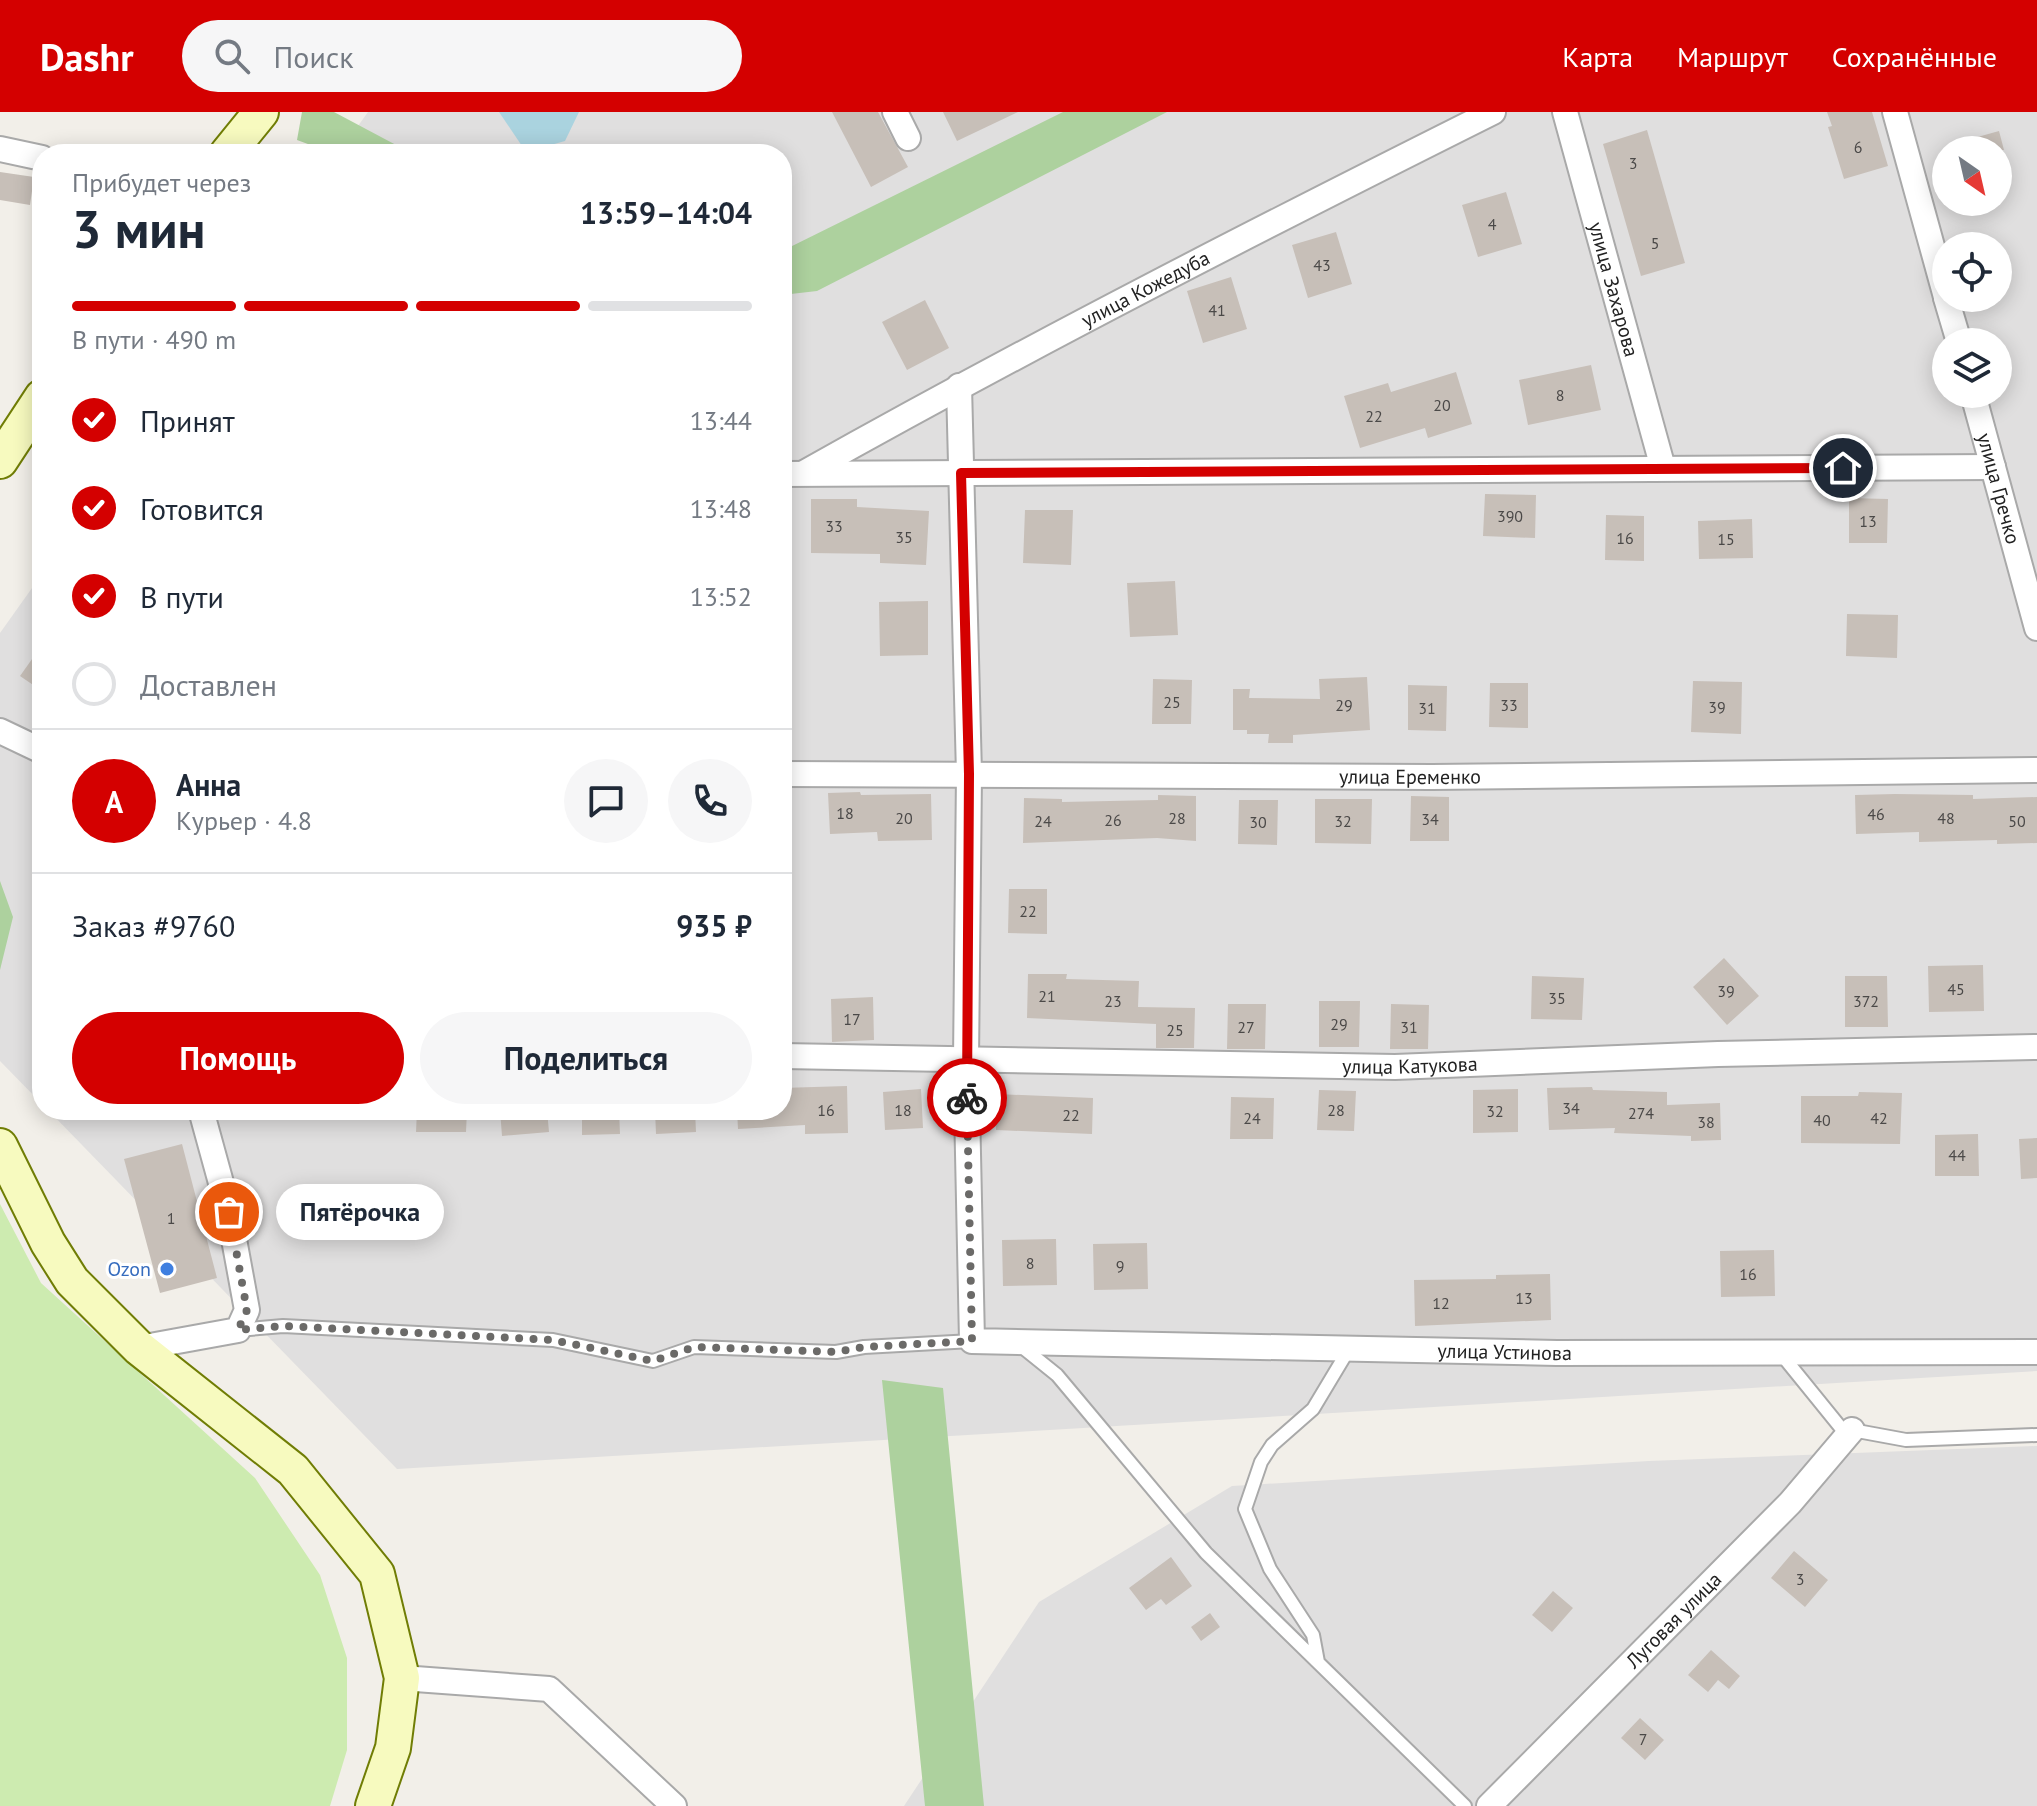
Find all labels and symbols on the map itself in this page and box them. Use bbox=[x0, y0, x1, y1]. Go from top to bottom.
north arrow bbox=[1932, 136, 2012, 216]
house number: 6 bbox=[1854, 137, 1862, 157]
house number: 3 bbox=[1629, 153, 1637, 173]
house number: 4 bbox=[1488, 214, 1497, 234]
street label: улица Захарова bbox=[1583, 219, 1645, 360]
house number: 5 bbox=[1651, 233, 1659, 253]
street label: улица Кожедуба bbox=[1077, 245, 1214, 333]
house number: 43 bbox=[1313, 255, 1331, 275]
house number: 41 bbox=[1208, 300, 1226, 320]
house number: 8 bbox=[1556, 385, 1564, 405]
house number: 20 bbox=[1433, 395, 1451, 415]
house number: 22 bbox=[1365, 406, 1383, 426]
street label: улица Гречко bbox=[1971, 430, 2026, 547]
pin bbox=[1809, 434, 1877, 502]
house number: 390 bbox=[1497, 506, 1523, 526]
house number: 13 bbox=[1859, 511, 1877, 531]
house number: 33 bbox=[825, 516, 843, 536]
house number: 35 bbox=[895, 527, 913, 547]
house number: 16 bbox=[1616, 528, 1634, 548]
house number: 15 bbox=[1717, 529, 1735, 549]
house number: 25 bbox=[1163, 692, 1181, 712]
house number: 29 bbox=[1335, 695, 1353, 715]
house number: 33 bbox=[1500, 695, 1518, 715]
house number: 39 bbox=[1708, 697, 1726, 717]
house number: 31 bbox=[1418, 698, 1436, 718]
street label: улица Еременко bbox=[1339, 763, 1481, 790]
house number: 18 bbox=[836, 803, 854, 823]
house number: 46 bbox=[1867, 804, 1885, 824]
house number: 20 bbox=[895, 808, 913, 828]
house number: 28 bbox=[1168, 808, 1186, 828]
house number: 48 bbox=[1937, 808, 1955, 828]
house number: 34 bbox=[1421, 809, 1439, 829]
house number: 26 bbox=[1104, 810, 1122, 830]
house number: 24 bbox=[1034, 811, 1052, 831]
house number: 32 bbox=[1334, 811, 1352, 831]
house number: 50 bbox=[2008, 811, 2026, 831]
house number: 30 bbox=[1249, 812, 1267, 832]
house number: 22 bbox=[1019, 901, 1037, 921]
house number: 45 bbox=[1947, 979, 1965, 999]
house number: 39 bbox=[1717, 981, 1735, 1001]
house number: 21 bbox=[1038, 986, 1056, 1006]
house number: 35 bbox=[1548, 988, 1566, 1008]
house number: 23 bbox=[1104, 991, 1122, 1011]
house number: 372 bbox=[1853, 991, 1879, 1011]
house number: 17 bbox=[843, 1009, 861, 1029]
house number: 29 bbox=[1330, 1014, 1348, 1034]
house number: 27 bbox=[1237, 1017, 1255, 1037]
house number: 31 bbox=[1400, 1017, 1418, 1037]
house number: 25 bbox=[1166, 1020, 1184, 1040]
street label: улица Катукова bbox=[1342, 1051, 1478, 1080]
courier bbox=[927, 1058, 1007, 1138]
house number: 34 bbox=[1562, 1098, 1580, 1118]
house number: 16 bbox=[817, 1100, 835, 1120]
house number: 18 bbox=[894, 1100, 912, 1120]
house number: 28 bbox=[1327, 1100, 1345, 1120]
house number: 32 bbox=[1486, 1101, 1504, 1121]
house number: 274 bbox=[1628, 1103, 1654, 1123]
house number: 22 bbox=[1062, 1105, 1080, 1125]
house number: 24 bbox=[1243, 1108, 1261, 1128]
house number: 42 bbox=[1870, 1108, 1888, 1128]
house number: 40 bbox=[1813, 1110, 1831, 1130]
house number: 38 bbox=[1697, 1112, 1715, 1132]
house number: 44 bbox=[1948, 1145, 1966, 1165]
pin bbox=[195, 1178, 263, 1246]
callout: Пятёрочка bbox=[277, 1184, 445, 1240]
house number: 1 bbox=[167, 1208, 175, 1228]
house number: 8 bbox=[1026, 1253, 1034, 1273]
place label: Ozon bbox=[108, 1256, 151, 1282]
house number: 9 bbox=[1116, 1256, 1124, 1276]
marker: Ozon bbox=[158, 1260, 176, 1278]
house number: 16 bbox=[1739, 1264, 1757, 1284]
house number: 13 bbox=[1515, 1288, 1533, 1308]
house number: 12 bbox=[1432, 1293, 1450, 1313]
street label: улица Устинова bbox=[1437, 1338, 1572, 1366]
street label: Луговая улица bbox=[1620, 1567, 1727, 1674]
house number: 3 bbox=[1796, 1569, 1804, 1589]
house number: 7 bbox=[1639, 1729, 1647, 1749]

